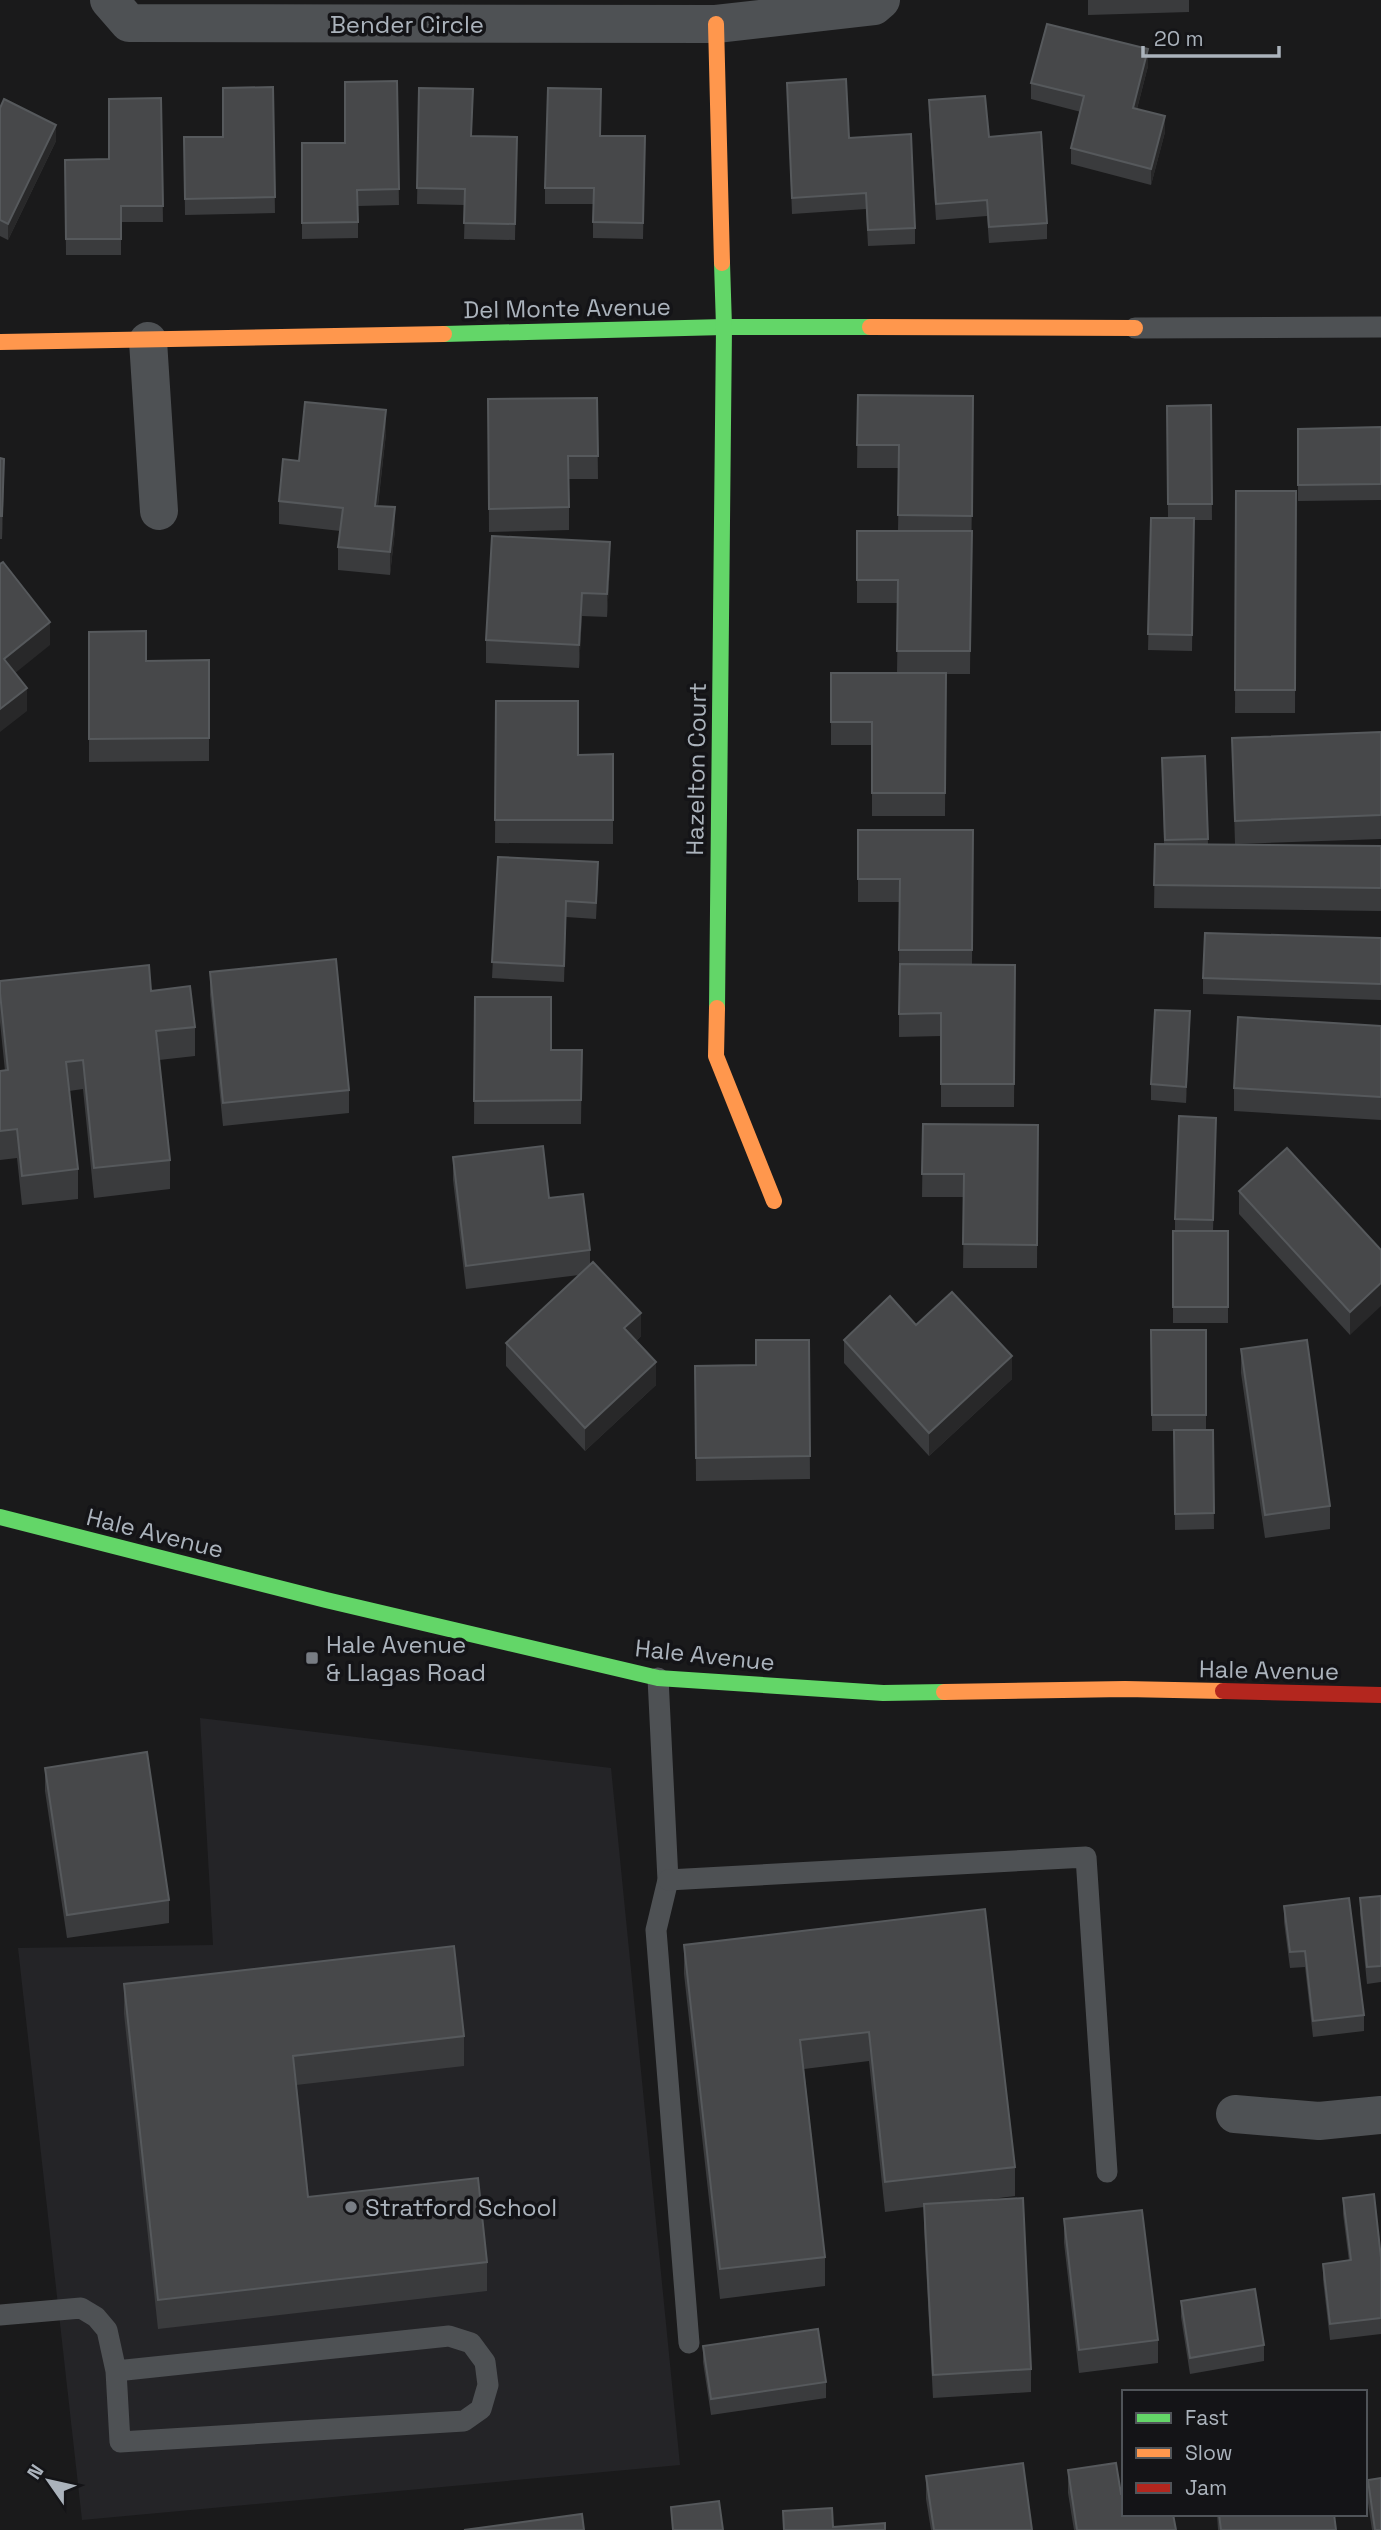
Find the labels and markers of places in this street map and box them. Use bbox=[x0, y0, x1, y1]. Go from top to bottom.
place label: Hale Avenue & Llagas Road bbox=[326, 1629, 486, 1688]
marker: Hale Avenue & Llagas Road bbox=[304, 1650, 320, 1666]
place label: Stratford School bbox=[365, 2192, 557, 2223]
marker: Stratford School bbox=[343, 2199, 359, 2215]

